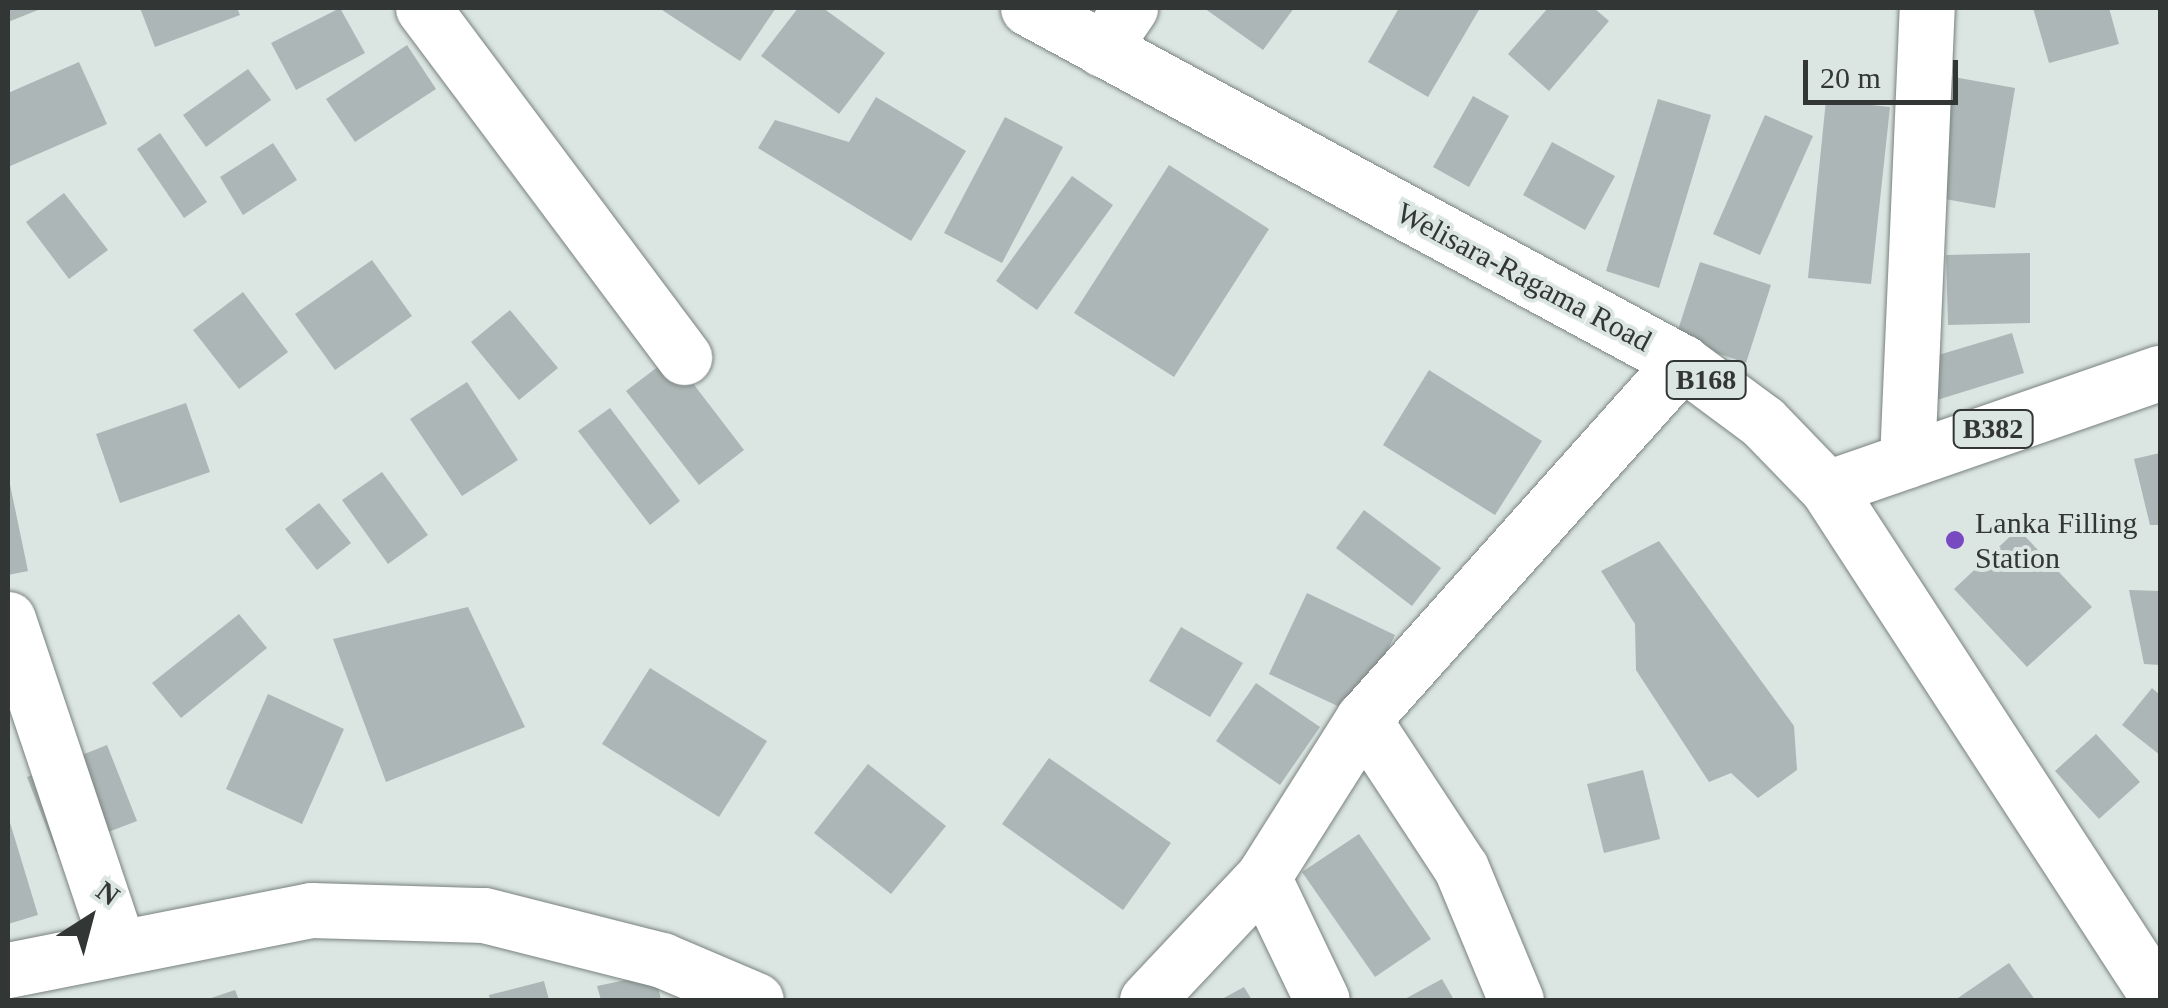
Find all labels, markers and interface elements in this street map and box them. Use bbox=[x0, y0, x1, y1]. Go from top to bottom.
scale bar bbox=[1808, 40, 1963, 102]
text: 20 m bbox=[1820, 61, 1881, 94]
street label: Welisara-Ragama Road bbox=[1390, 195, 1658, 359]
road number: B168 bbox=[1664, 357, 1748, 403]
road number: B382 bbox=[1950, 406, 2036, 452]
place label: Lanka Filling Station bbox=[1975, 505, 2137, 576]
marker: Lanka Filling Station bbox=[1944, 529, 1966, 551]
north arrow bbox=[40, 868, 140, 968]
text: N bbox=[91, 875, 125, 912]

